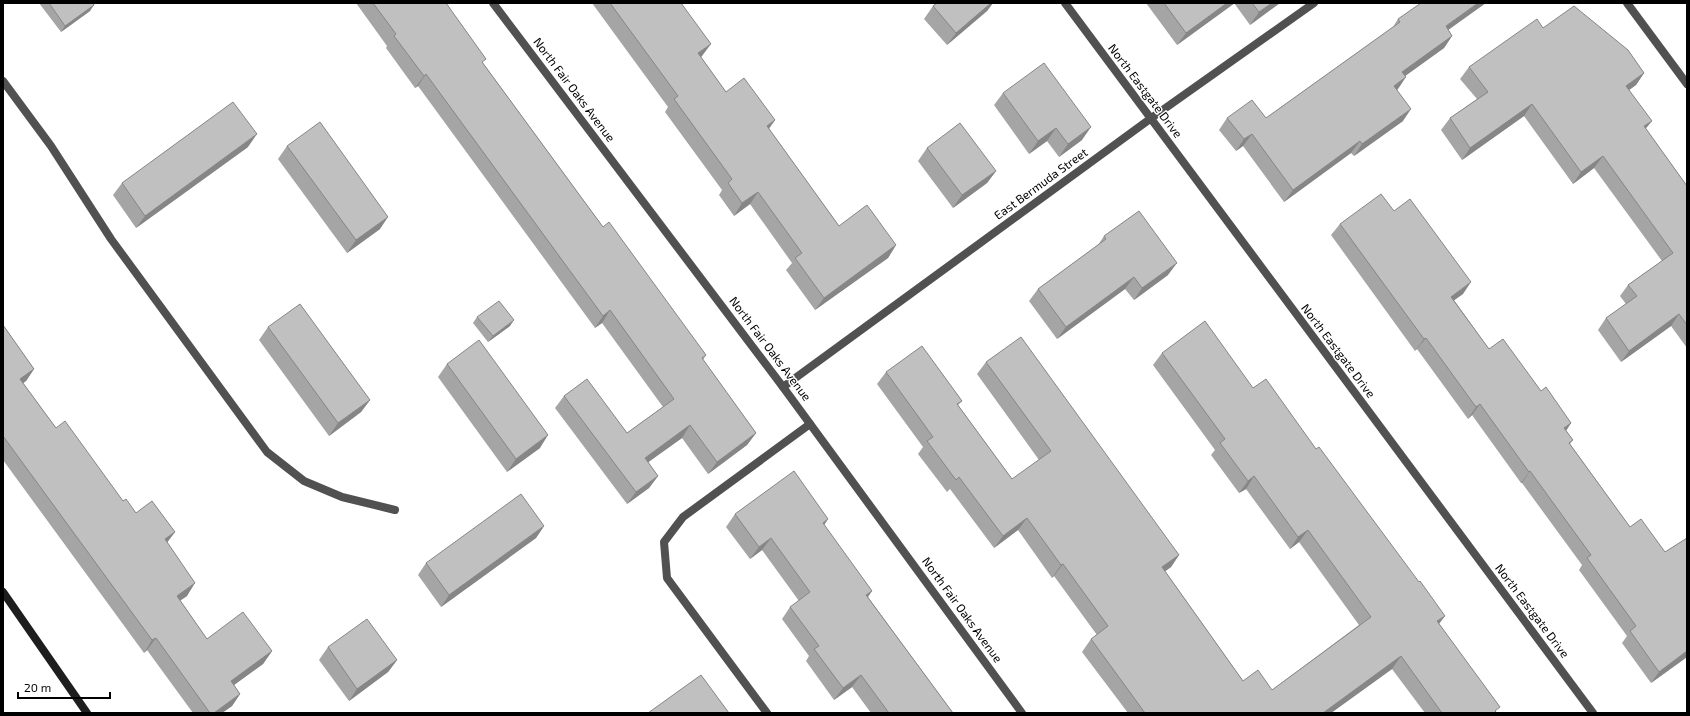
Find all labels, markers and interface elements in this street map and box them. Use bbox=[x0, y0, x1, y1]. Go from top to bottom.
street label: North Fair Oaks Avenue bbox=[531, 35, 619, 144]
street label: North Eastgate Drive bbox=[1106, 41, 1186, 140]
street label: East Bermuda Street bbox=[991, 144, 1090, 222]
street label: North Fair Oaks Avenue bbox=[727, 294, 815, 403]
street label: North Eastgate Drive bbox=[1299, 301, 1379, 400]
street label: North Fair Oaks Avenue bbox=[920, 554, 1006, 665]
street label: North Eastgate Drive bbox=[1493, 561, 1573, 660]
scale bar bbox=[18, 674, 110, 700]
text: 20 m bbox=[24, 680, 51, 694]

